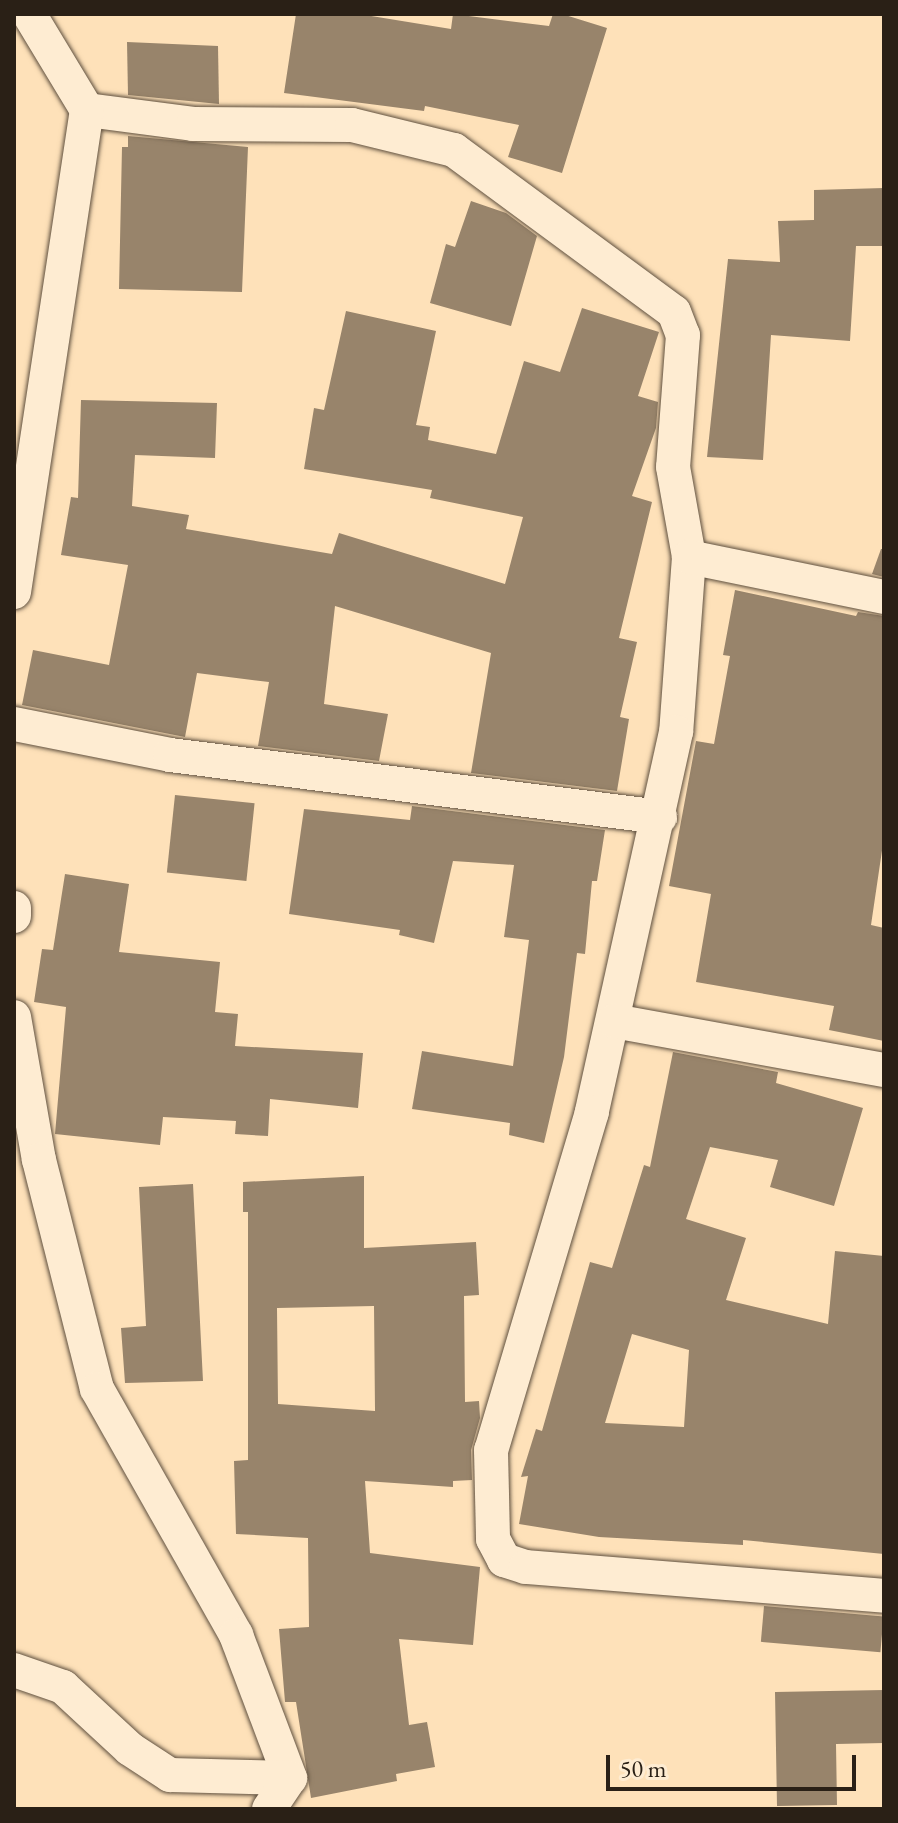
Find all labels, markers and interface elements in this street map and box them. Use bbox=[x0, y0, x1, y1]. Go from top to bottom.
scale bar bbox=[610, 1739, 860, 1789]
text: 50 m bbox=[620, 1753, 667, 1784]

